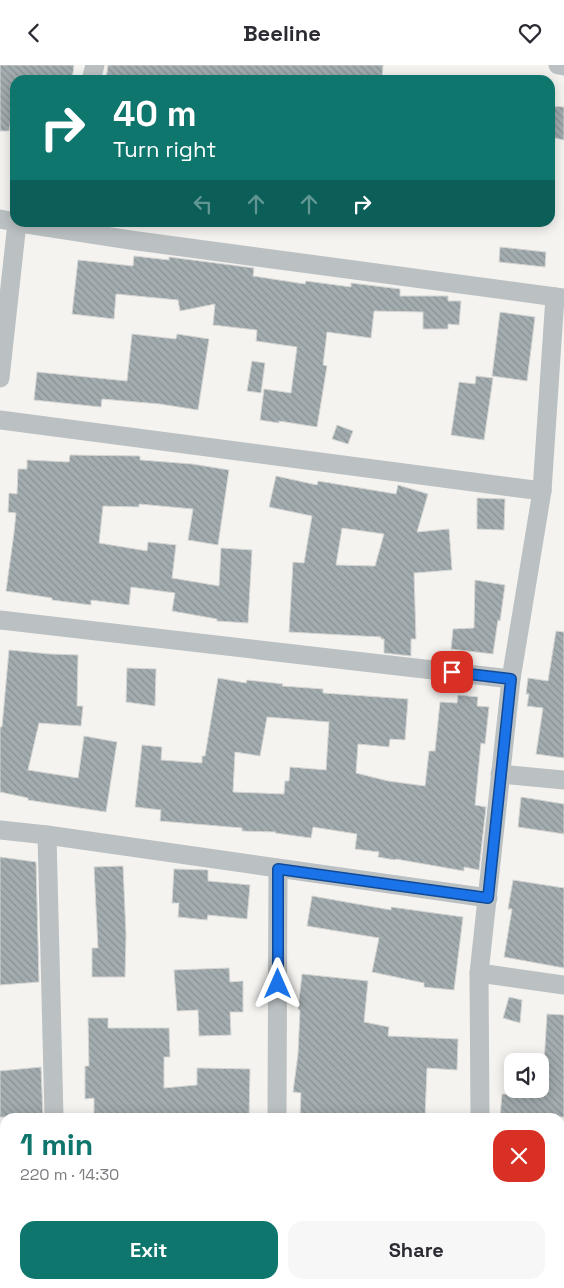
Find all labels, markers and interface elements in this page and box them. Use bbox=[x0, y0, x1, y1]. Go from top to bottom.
icon: back bbox=[20, 19, 48, 47]
text: Beeline bbox=[243, 19, 321, 47]
icon: heart bbox=[516, 19, 544, 47]
text: 40 m bbox=[113, 92, 197, 136]
icon: right bbox=[30, 95, 95, 160]
text: Turn right bbox=[113, 135, 216, 163]
icon: left bbox=[189, 190, 217, 218]
icon: ahead bbox=[242, 190, 270, 218]
icon: ahead bbox=[295, 190, 323, 218]
icon: right bbox=[348, 190, 376, 218]
pin bbox=[431, 651, 473, 693]
icon: arrive bbox=[438, 658, 466, 686]
position arrow bbox=[251, 957, 303, 1009]
map controls bbox=[504, 1053, 549, 1098]
button: sound bbox=[504, 1053, 549, 1098]
text: 1 min bbox=[20, 1125, 93, 1164]
button: close bbox=[493, 1130, 545, 1182]
text: 220 m · 14:30 bbox=[20, 1164, 119, 1185]
button: Exit bbox=[20, 1221, 278, 1279]
button: Share bbox=[288, 1221, 545, 1279]

